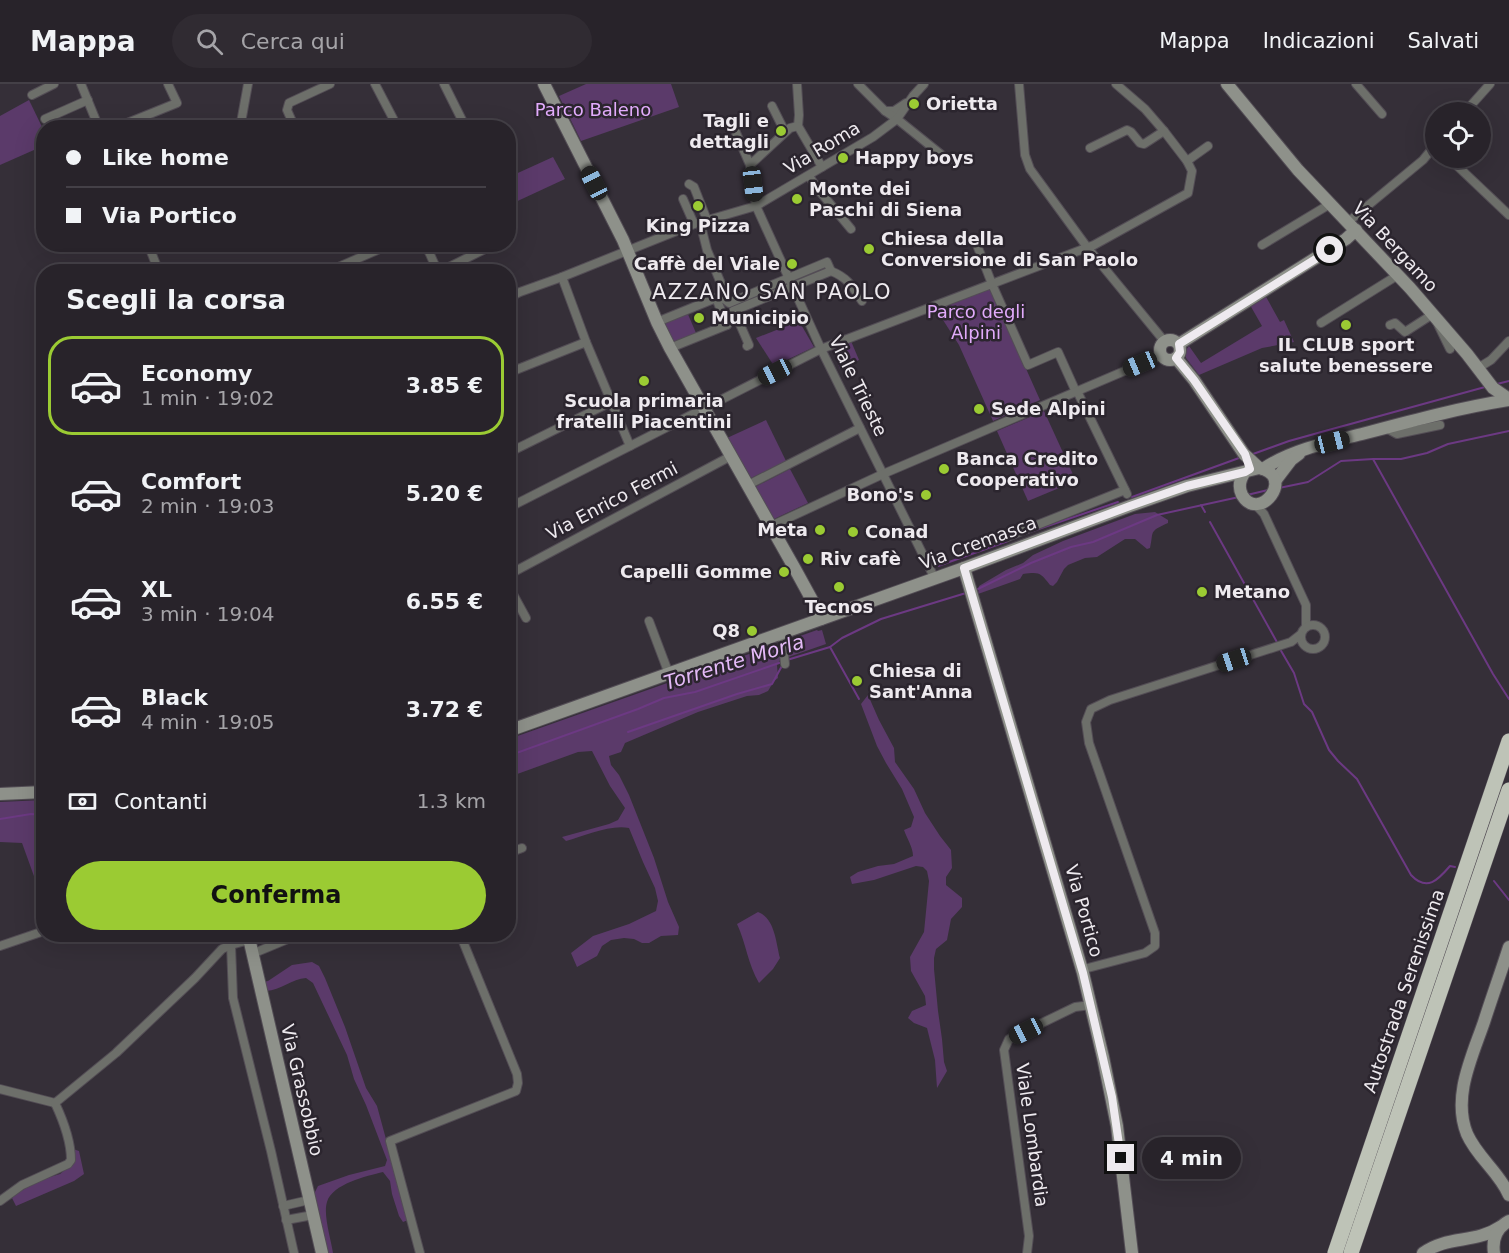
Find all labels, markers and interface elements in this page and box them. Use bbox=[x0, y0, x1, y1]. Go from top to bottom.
search box bbox=[172, 14, 592, 68]
text: Mappa bbox=[30, 25, 136, 58]
icon: search bbox=[193, 25, 226, 58]
text: Cerca qui bbox=[241, 29, 345, 54]
text: Mappa bbox=[1159, 29, 1230, 53]
text: Indicazioni bbox=[1263, 29, 1375, 53]
text: Salvati bbox=[1408, 29, 1479, 53]
place label: Orietta bbox=[926, 93, 998, 114]
marker: Orietta bbox=[907, 97, 921, 111]
park label: Parco Baleno bbox=[535, 99, 651, 120]
map controls bbox=[1425, 102, 1491, 168]
button: locate bbox=[1425, 102, 1491, 168]
place label: Tagli e dettagli bbox=[689, 110, 769, 152]
street label: Via Roma bbox=[780, 117, 864, 178]
marker: Tagli e dettagli bbox=[774, 124, 788, 138]
text: Like home bbox=[102, 145, 229, 170]
place label: Happy boys bbox=[855, 147, 974, 168]
marker: Happy boys bbox=[836, 151, 850, 165]
car bbox=[578, 163, 610, 203]
car bbox=[742, 165, 764, 203]
place label: Monte dei Paschi di Siena bbox=[809, 178, 962, 220]
marker: Monte dei Paschi di Siena bbox=[790, 192, 804, 206]
street label: Via Bergamo bbox=[1348, 197, 1442, 296]
marker: King Pizza bbox=[691, 199, 705, 213]
text: Via Portico bbox=[102, 203, 237, 228]
place label: King Pizza bbox=[646, 215, 750, 236]
place label: Chiesa della Conversione di San Paolo bbox=[881, 228, 1138, 270]
route start bbox=[1316, 236, 1343, 263]
marker: Chiesa della Conversione di San Paolo bbox=[862, 242, 876, 256]
place label: Caffè del Viale bbox=[634, 253, 780, 274]
marker: Caffè del Viale bbox=[785, 257, 799, 271]
district label: AZZANO SAN PAOLO bbox=[652, 280, 892, 304]
text: Scegli la corsa bbox=[66, 284, 286, 315]
park label: Parco degli Alpini bbox=[927, 301, 1025, 343]
place label: Municipio bbox=[711, 307, 809, 328]
marker: Municipio bbox=[692, 311, 706, 325]
marker: IL CLUB sport salute benessere bbox=[1339, 318, 1353, 332]
street label: Viale Trieste bbox=[825, 332, 892, 439]
place label: IL CLUB sport salute benessere bbox=[1259, 334, 1433, 376]
car bbox=[1120, 349, 1160, 379]
car bbox=[755, 356, 795, 388]
icon: car bbox=[69, 359, 123, 413]
text: Economy bbox=[141, 361, 252, 386]
text: 3.85 € bbox=[406, 373, 483, 398]
marker: Scuola primaria fratelli Piacentini bbox=[637, 374, 651, 388]
text: 1 min · 19:02 bbox=[141, 386, 275, 410]
place label: Scuola primaria fratelli Piacentini bbox=[556, 390, 732, 432]
place label: Sede Alpini bbox=[991, 398, 1106, 419]
marker: Sede Alpini bbox=[972, 402, 986, 416]
car bbox=[1312, 429, 1352, 455]
place label: Banca Credito Cooperativo bbox=[956, 448, 1098, 490]
street label: Via Enrico Fermi bbox=[543, 457, 681, 544]
marker: Banca Credito Cooperativo bbox=[937, 462, 951, 476]
icon: car bbox=[69, 467, 123, 521]
text: Comfort bbox=[141, 469, 241, 494]
text: 5.20 € bbox=[406, 481, 483, 506]
place label: Bono's bbox=[847, 484, 914, 505]
marker: Bono's bbox=[919, 488, 933, 502]
text: 2 min · 19:03 bbox=[141, 494, 275, 518]
street label: Via Cremasca bbox=[916, 512, 1039, 573]
place label: Meta bbox=[757, 519, 808, 540]
place label: Conad bbox=[865, 521, 928, 542]
marker: Meta bbox=[813, 523, 827, 537]
marker: Conad bbox=[846, 525, 860, 539]
place label: Riv cafè bbox=[820, 548, 901, 569]
marker: Riv cafè bbox=[801, 552, 815, 566]
place label: Capelli Gomme bbox=[620, 561, 772, 582]
marker: Capelli Gomme bbox=[777, 565, 791, 579]
icon: car bbox=[69, 575, 123, 629]
text: XL bbox=[141, 577, 172, 602]
marker: Tecnos bbox=[832, 580, 846, 594]
place label: Metano bbox=[1214, 581, 1290, 602]
marker: Metano bbox=[1195, 585, 1209, 599]
text: 6.55 € bbox=[406, 589, 483, 614]
place label: Tecnos bbox=[805, 596, 873, 617]
text: 3 min · 19:04 bbox=[141, 602, 275, 626]
place label: Q8 bbox=[712, 620, 740, 641]
marker: Q8 bbox=[745, 624, 759, 638]
water label: Torrente Morla bbox=[661, 629, 807, 695]
car bbox=[1214, 646, 1254, 674]
place label: Chiesa di Sant'Anna bbox=[869, 660, 973, 702]
marker: Chiesa di Sant'Anna bbox=[850, 674, 864, 688]
icon: car bbox=[69, 683, 123, 737]
text: Black bbox=[141, 685, 208, 710]
text: 3.72 € bbox=[406, 697, 483, 722]
text: 4 min · 19:05 bbox=[141, 710, 275, 734]
icon: cash bbox=[66, 785, 99, 818]
text: Contanti bbox=[114, 789, 208, 814]
text: 1.3 km bbox=[417, 789, 486, 813]
button: Conferma bbox=[66, 861, 486, 930]
street label: Via Portico bbox=[1061, 862, 1108, 960]
street label: Autostrada Serenissima bbox=[1359, 886, 1448, 1096]
car bbox=[1006, 1015, 1046, 1047]
street label: Via Grassobbio bbox=[277, 1022, 328, 1158]
street label: Viale Lombardia bbox=[1012, 1062, 1053, 1208]
callout: 4 min bbox=[1142, 1137, 1241, 1179]
route end bbox=[1107, 1144, 1134, 1171]
text: 4 min bbox=[1160, 1146, 1223, 1170]

